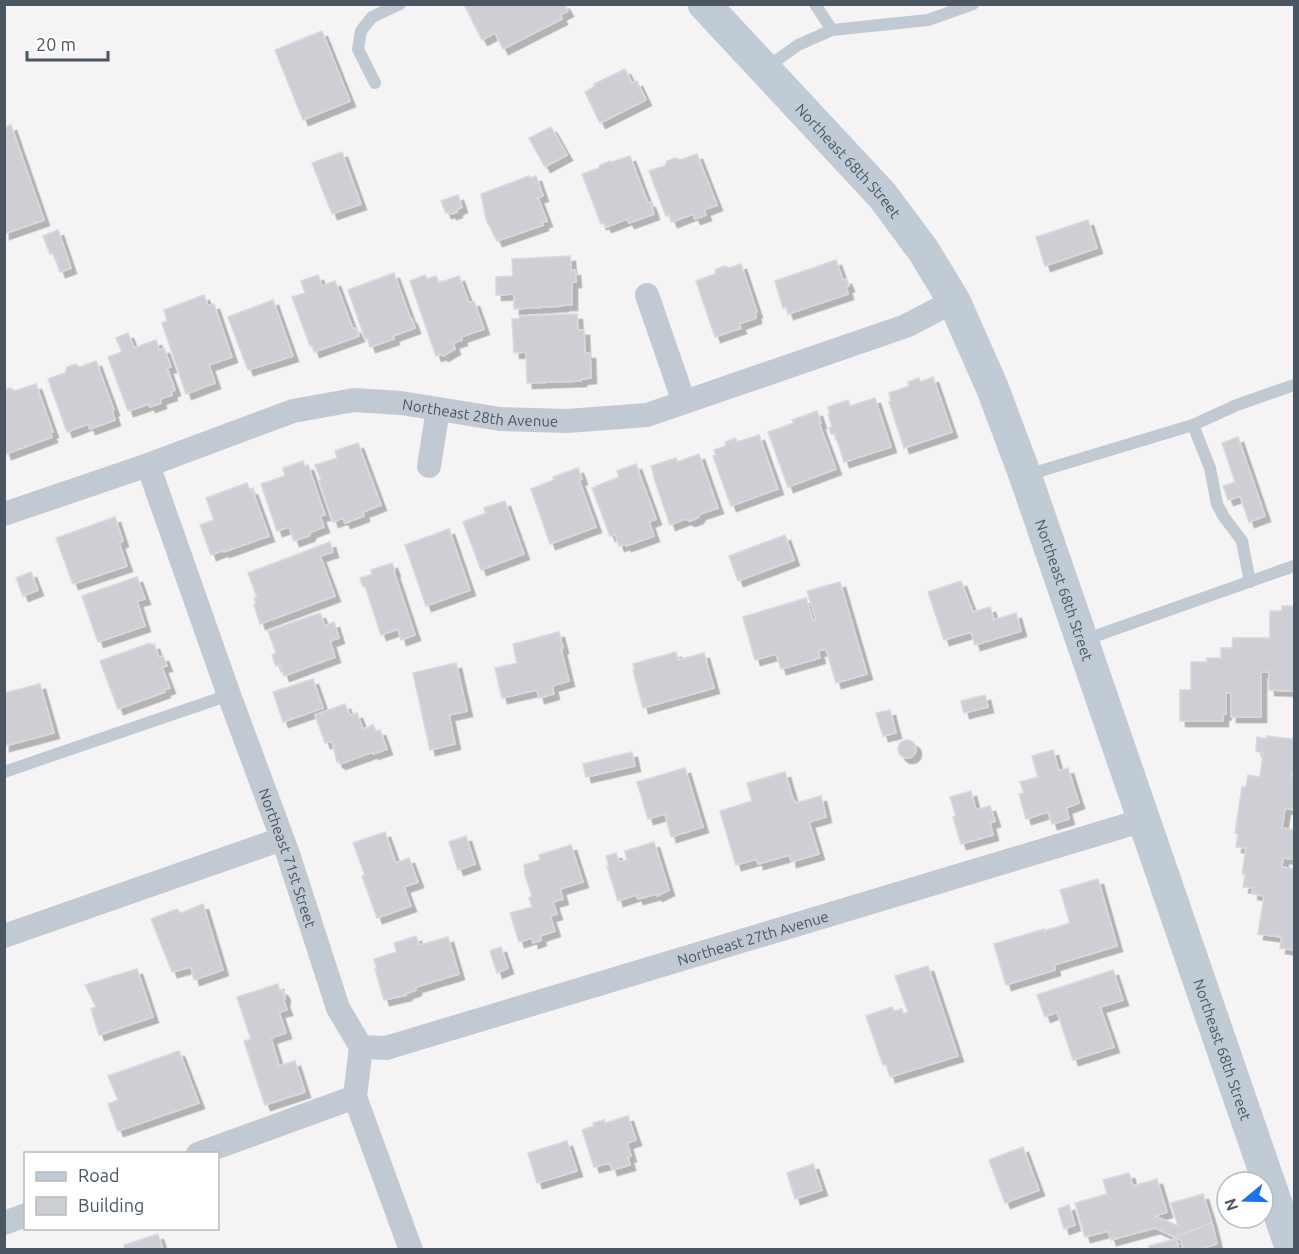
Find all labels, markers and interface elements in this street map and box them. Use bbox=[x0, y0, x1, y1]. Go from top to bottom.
scale bar bbox=[27, 24, 108, 62]
text: 20 m bbox=[36, 34, 76, 54]
street label: Northeast 68th Street bbox=[792, 100, 904, 221]
street label: Northeast 28th Avenue bbox=[401, 395, 559, 429]
street label: Northeast 68th Street bbox=[1032, 517, 1097, 663]
street label: Northeast 71st Street bbox=[256, 786, 320, 930]
street label: Northeast 27th Avenue bbox=[675, 907, 830, 968]
street label: Northeast 68th Street bbox=[1191, 977, 1255, 1122]
legend bbox=[24, 1152, 219, 1230]
text: Road bbox=[78, 1165, 120, 1185]
north arrow bbox=[1215, 1170, 1275, 1230]
text: Building bbox=[78, 1195, 144, 1215]
text: N bbox=[1220, 1196, 1241, 1213]

